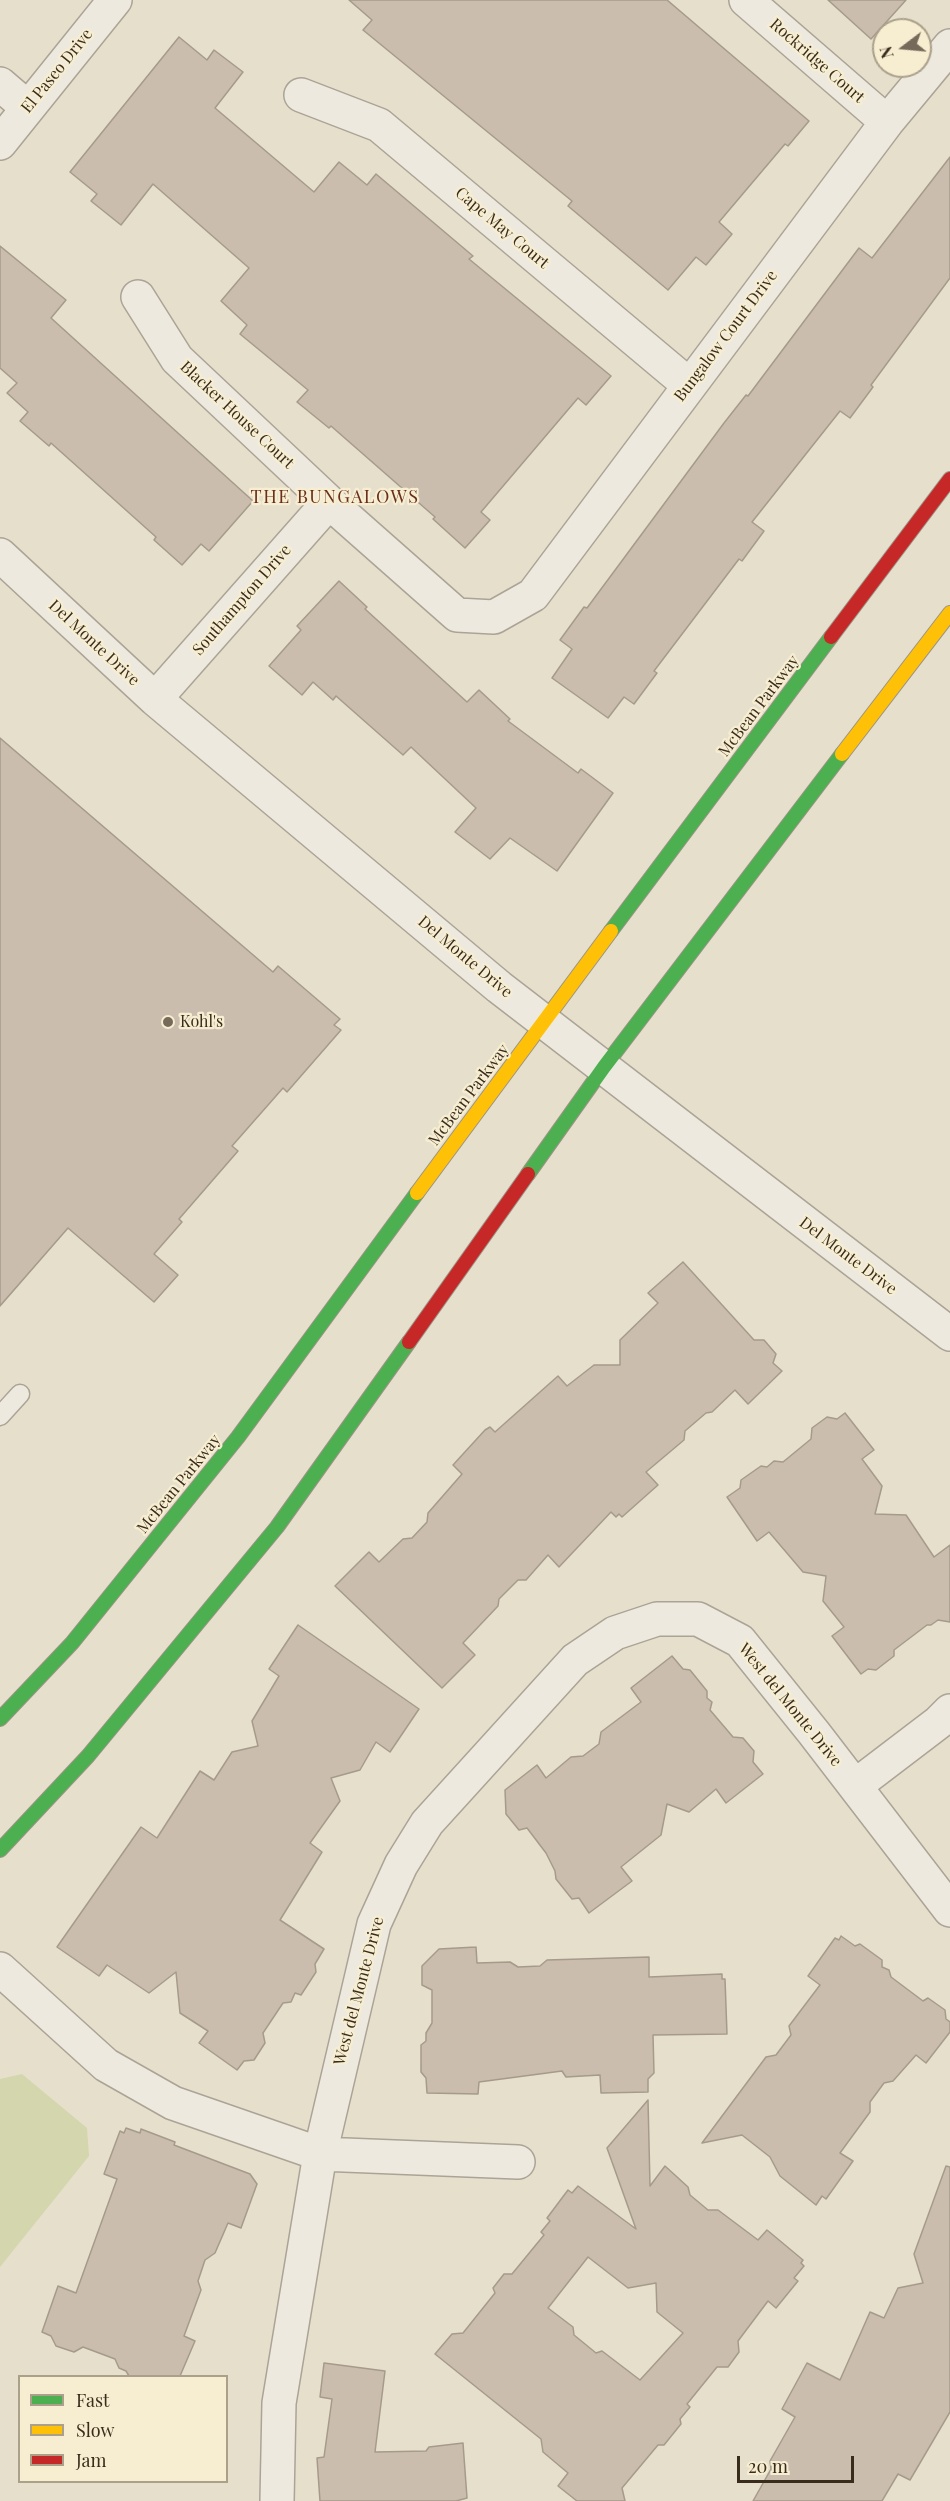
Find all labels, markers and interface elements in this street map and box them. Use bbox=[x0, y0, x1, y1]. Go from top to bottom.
street label: Rockridge Court bbox=[766, 15, 868, 107]
north arrow bbox=[872, 18, 932, 78]
street label: El Paseo Drive bbox=[17, 25, 97, 117]
text: N bbox=[874, 44, 898, 61]
street label: Cape May Court bbox=[451, 183, 553, 273]
street label: Bungalow Court Drive bbox=[670, 267, 782, 405]
street label: Blacker House Court bbox=[176, 357, 298, 473]
district label: THE BUNGALOWS bbox=[250, 486, 420, 508]
street label: Southampton Drive bbox=[189, 541, 295, 659]
street label: Del Monte Drive bbox=[45, 596, 143, 690]
street label: McBean Parkway bbox=[715, 652, 803, 760]
street label: Del Monte Drive bbox=[414, 912, 516, 1002]
place label: Kohl's bbox=[180, 1012, 223, 1032]
marker: Kohl's bbox=[161, 1015, 175, 1029]
street label: McBean Parkway bbox=[425, 1041, 513, 1149]
street label: Del Monte Drive bbox=[795, 1213, 901, 1299]
street label: McBean Parkway bbox=[133, 1431, 225, 1537]
street label: West del Monte Drive bbox=[734, 1639, 846, 1771]
street label: West del Monte Drive bbox=[330, 1915, 388, 2067]
legend bbox=[18, 2375, 228, 2483]
text: Fast bbox=[76, 2388, 109, 2412]
text: Slow bbox=[76, 2418, 114, 2442]
scale bar bbox=[740, 2444, 857, 2482]
text: Jam bbox=[76, 2448, 106, 2472]
text: 20 m bbox=[748, 2454, 788, 2478]

